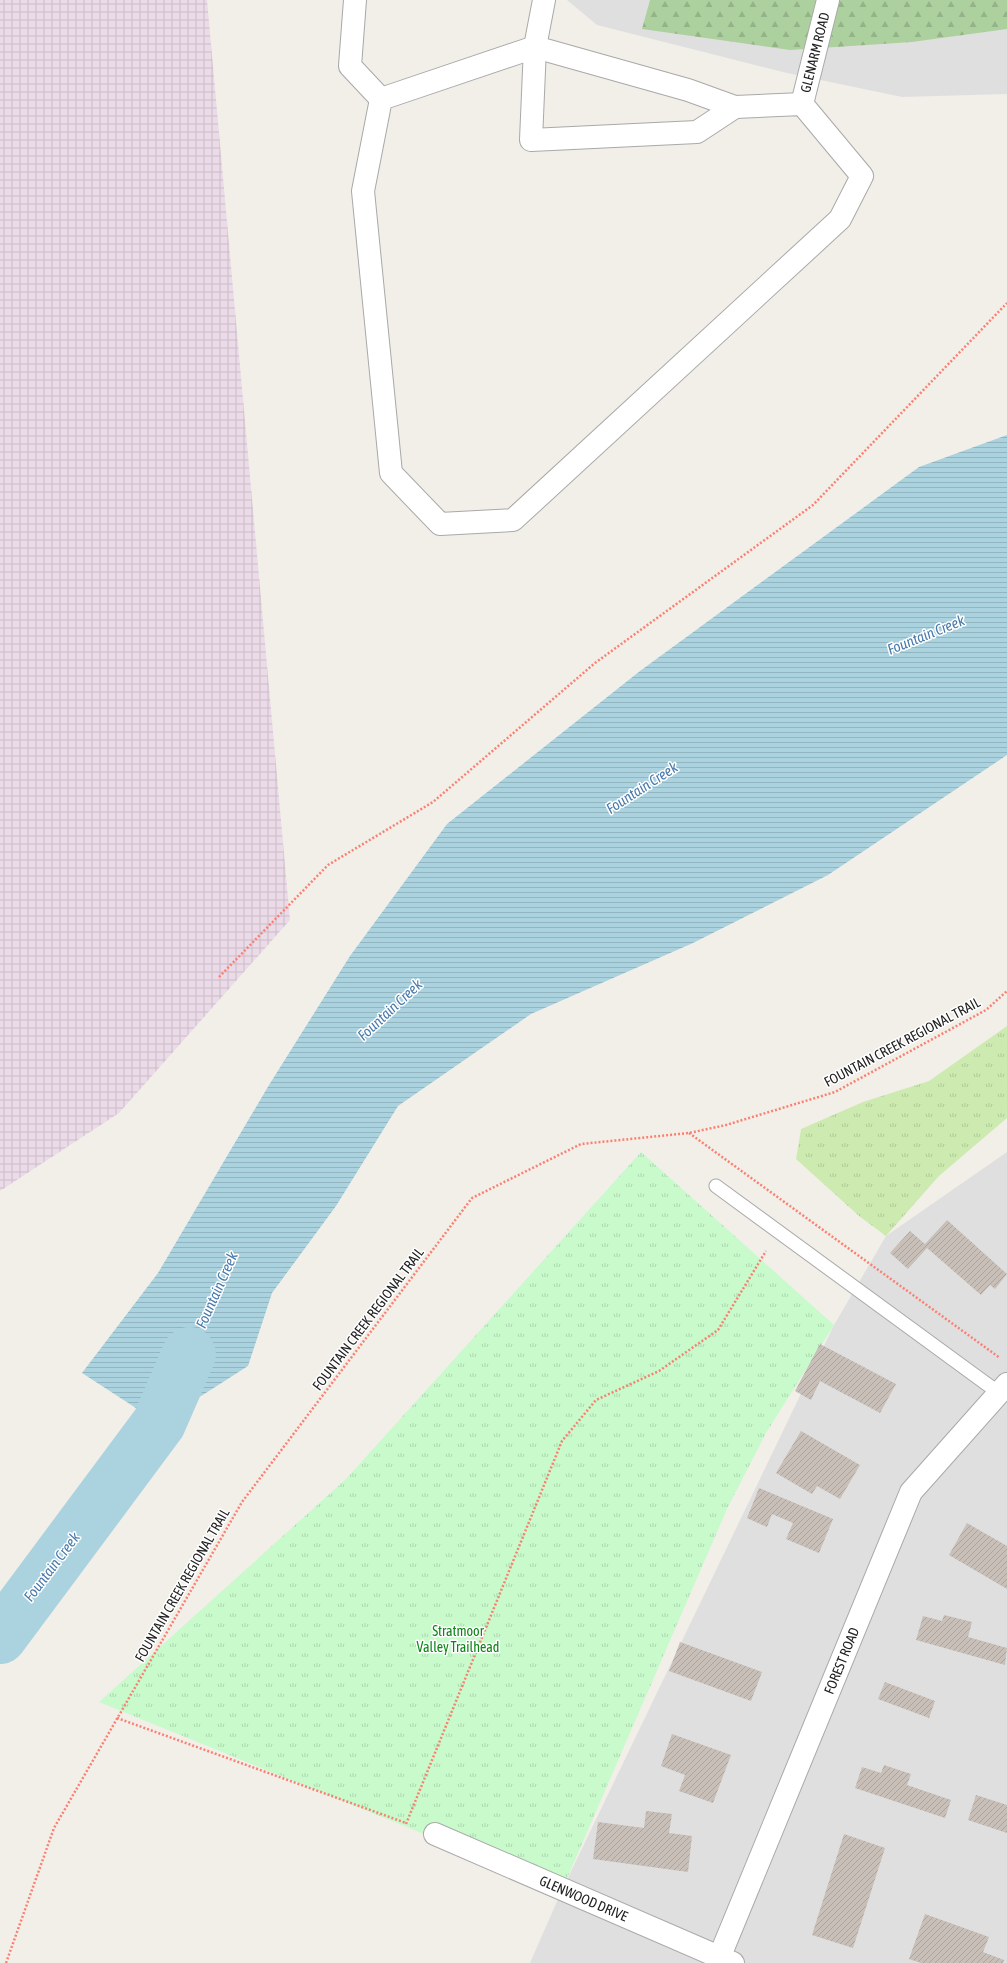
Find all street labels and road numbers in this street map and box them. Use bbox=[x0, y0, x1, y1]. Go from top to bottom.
street label: GLENARM ROAD bbox=[797, 11, 833, 94]
street label: FOUNTAIN CREEK REGIONAL TRAIL bbox=[821, 994, 983, 1090]
street label: FOUNTAIN CREEK REGIONAL TRAIL bbox=[309, 1244, 427, 1393]
street label: FOUNTAIN CREEK REGIONAL TRAIL bbox=[132, 1505, 233, 1664]
street label: FOREST ROAD bbox=[821, 1625, 862, 1696]
street label: GLENWOOD DRIVE bbox=[537, 1872, 630, 1924]

